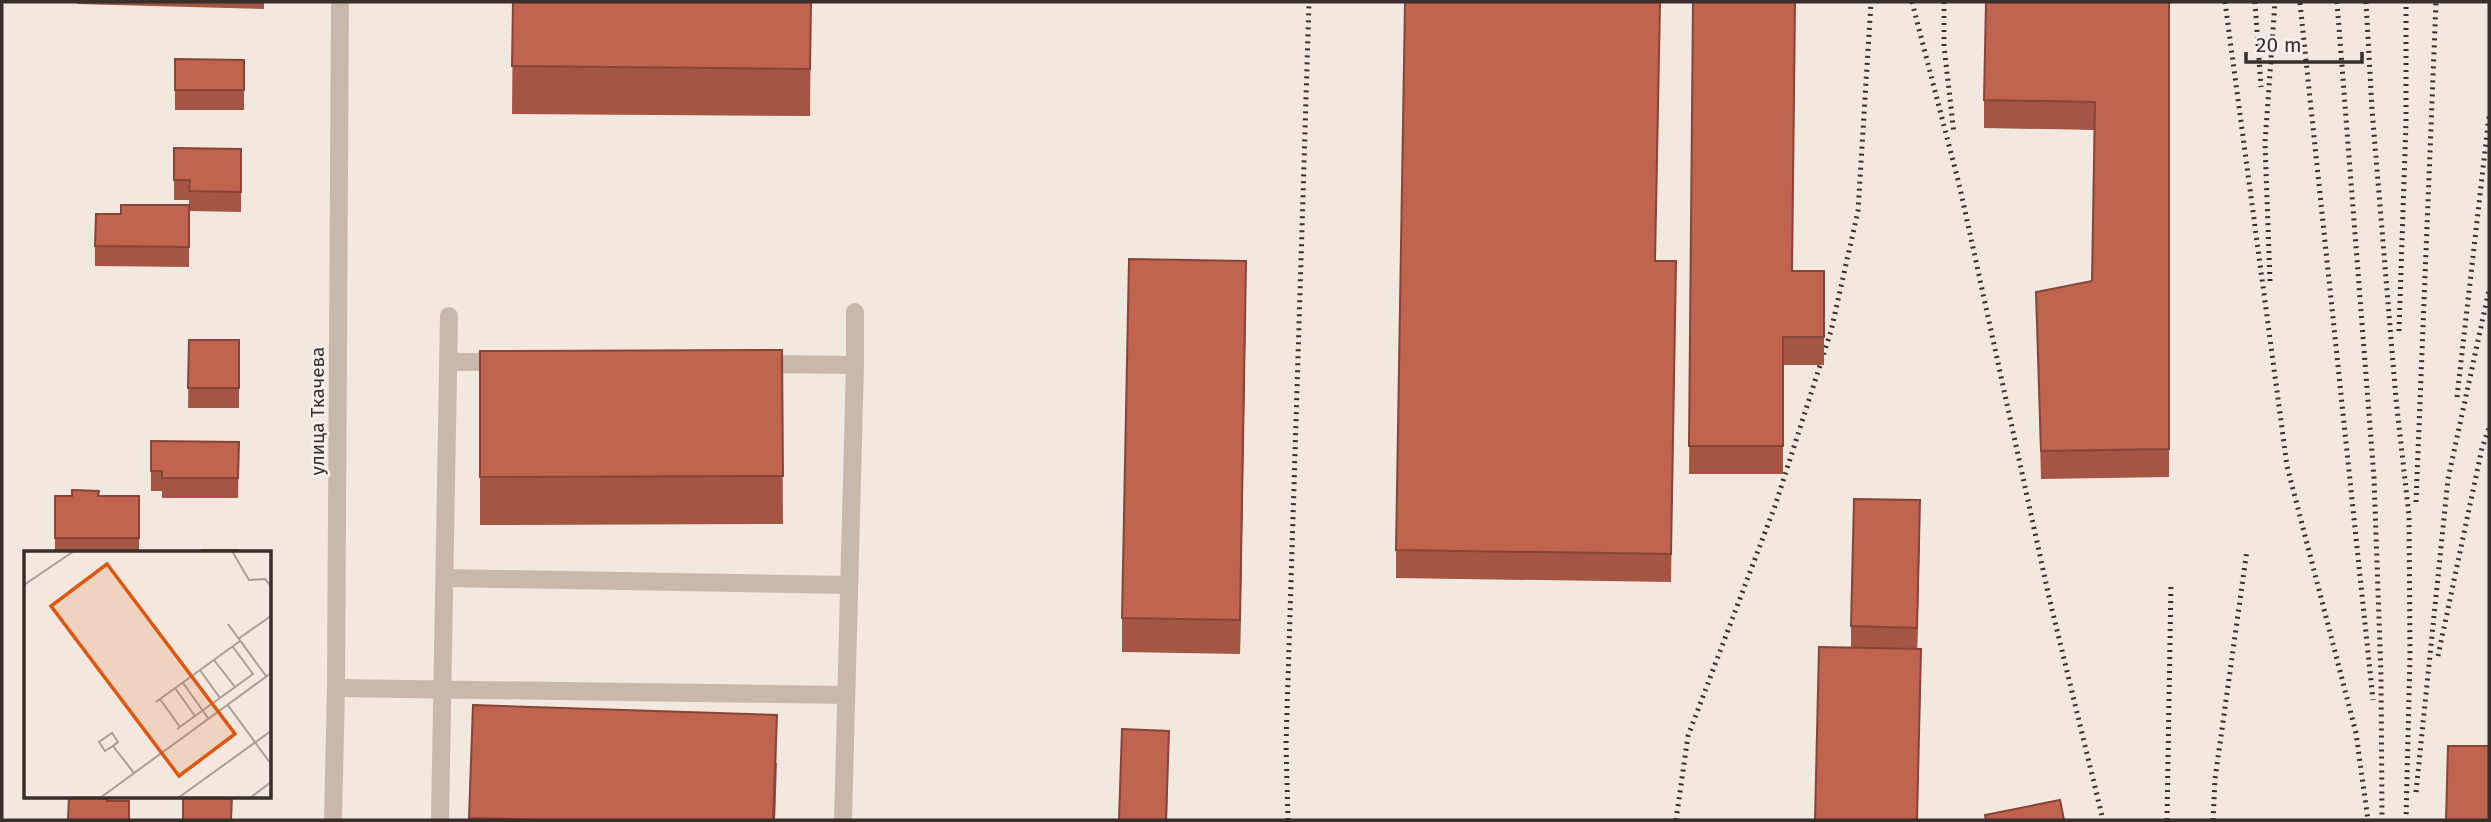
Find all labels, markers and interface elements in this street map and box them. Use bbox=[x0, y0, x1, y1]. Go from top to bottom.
scale bar bbox=[2246, 21, 2362, 65]
text: 20 m bbox=[2256, 32, 2302, 58]
street label: улица Ткачева bbox=[306, 347, 329, 475]
inset map bbox=[24, 551, 271, 798]

